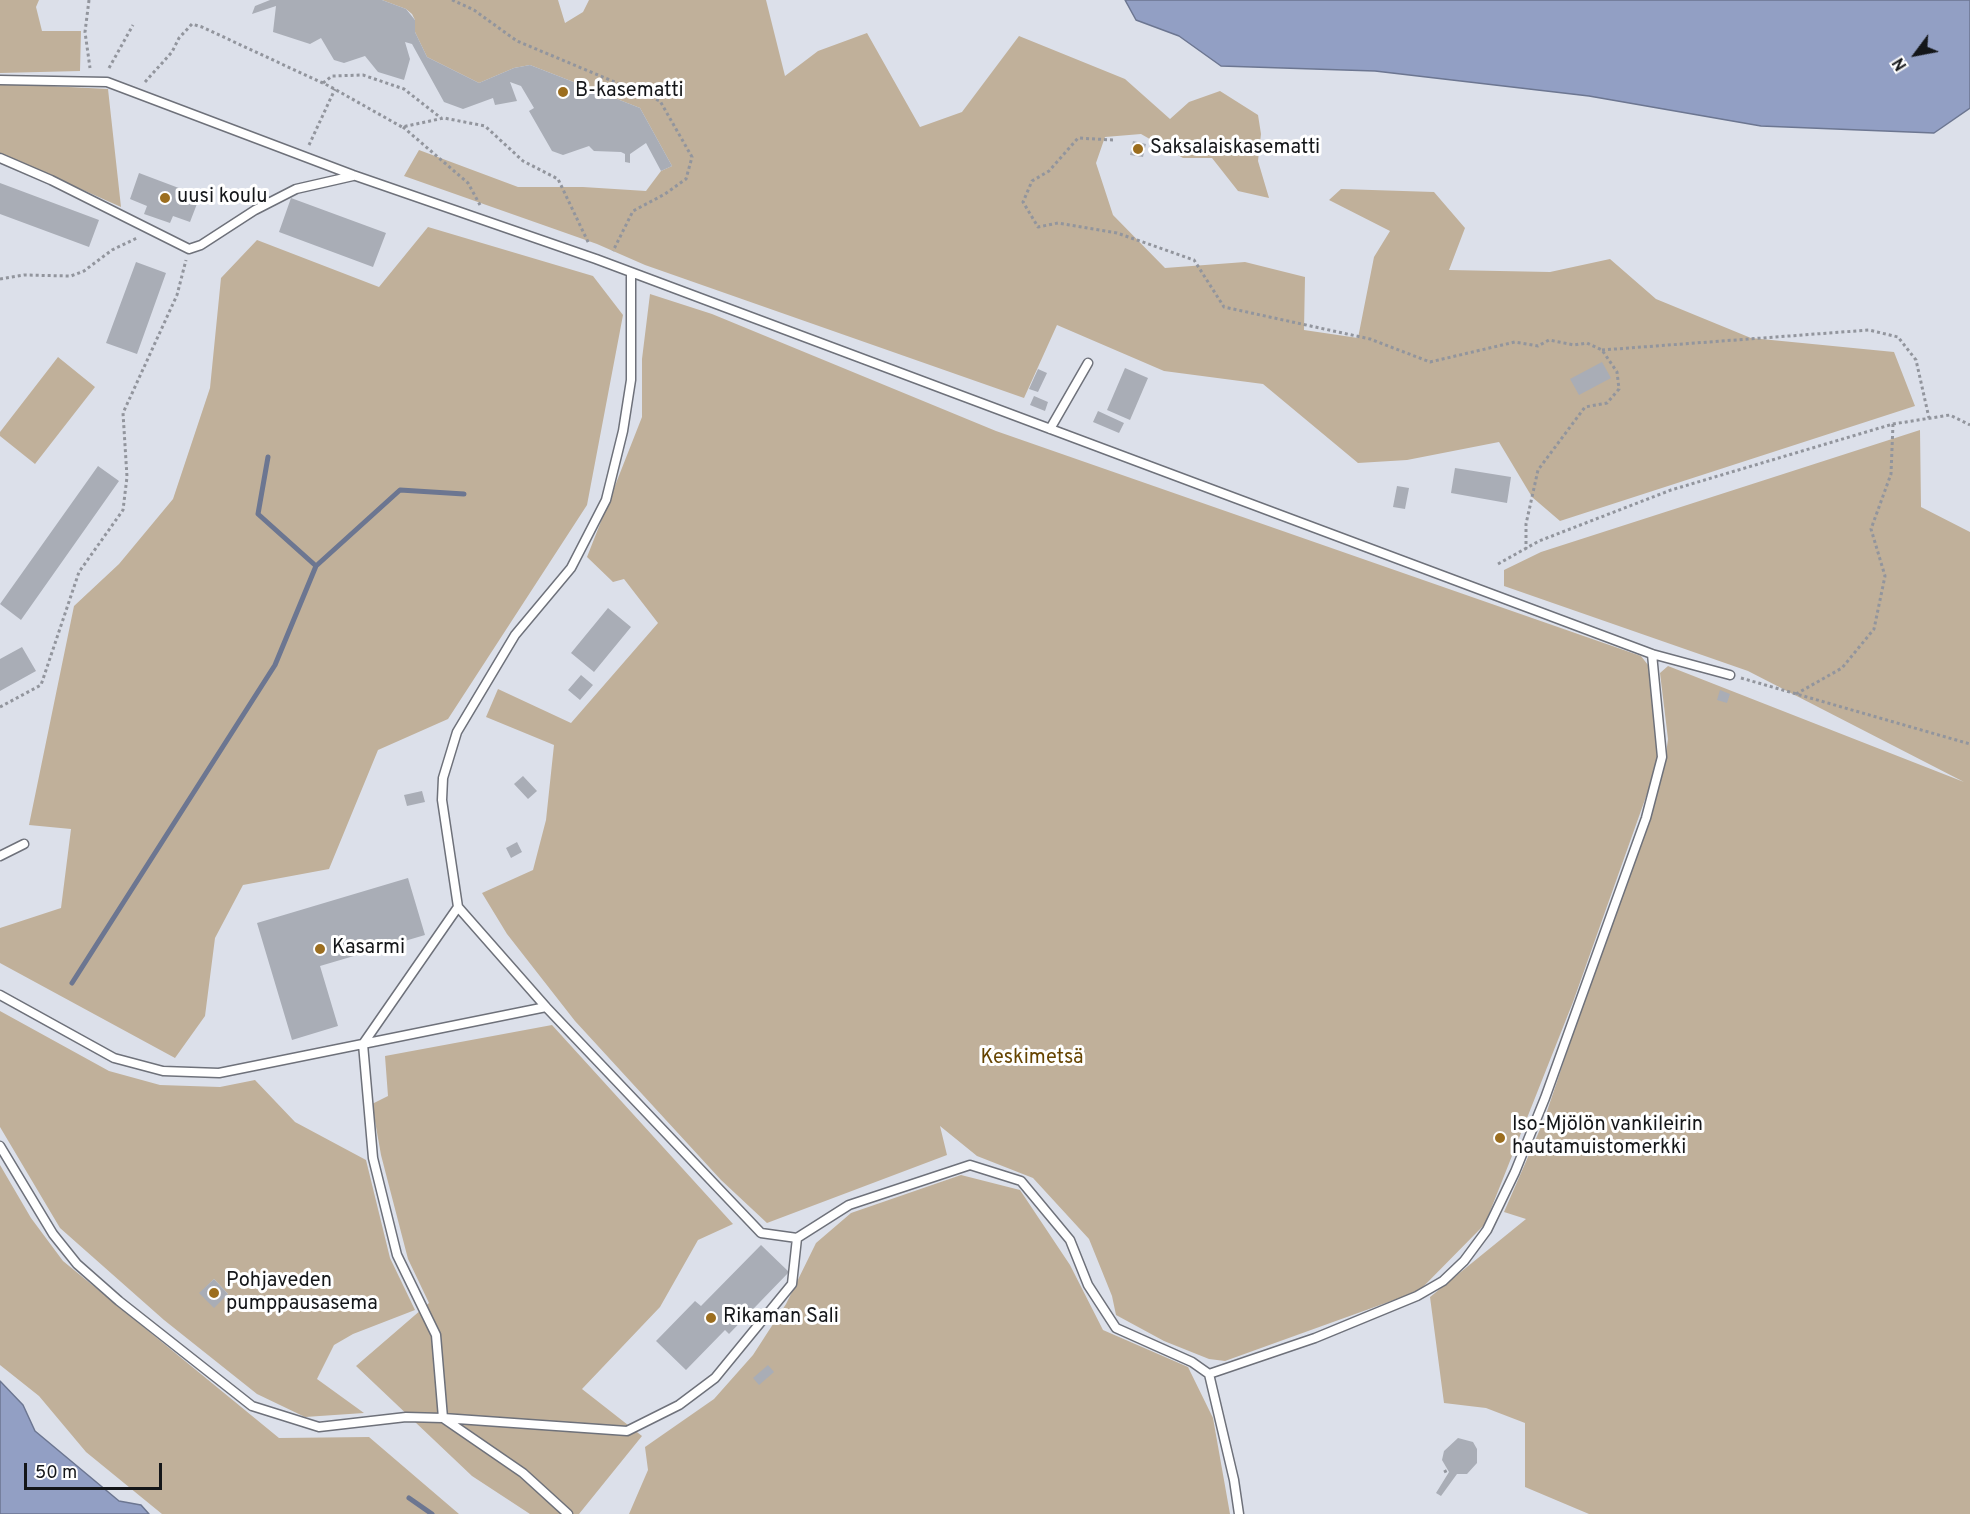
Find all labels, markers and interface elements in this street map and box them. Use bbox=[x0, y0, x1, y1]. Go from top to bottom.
north arrow bbox=[1886, 24, 1946, 84]
text: N bbox=[1889, 53, 1912, 74]
place label: B-kasematti bbox=[575, 80, 684, 104]
marker: B-kasematti bbox=[556, 85, 570, 99]
place label: Saksalaiskasematti bbox=[1150, 137, 1320, 161]
marker: Saksalaiskasematti bbox=[1131, 142, 1145, 156]
place label: uusi koulu bbox=[177, 186, 268, 210]
marker: uusi koulu bbox=[158, 191, 172, 205]
place label: Kasarmi bbox=[332, 937, 405, 961]
marker: Kasarmi bbox=[313, 942, 327, 956]
park label: Keskimetsä bbox=[980, 1047, 1084, 1071]
place label: Iso-Mjölön vankileirin hautamuistomerkki bbox=[1512, 1114, 1703, 1161]
marker: Iso-Mjölön vankileirin hautamuistomerkki bbox=[1493, 1131, 1507, 1145]
place label: Pohjaveden pumppausasema bbox=[226, 1270, 378, 1317]
marker: Pohjaveden pumppausasema bbox=[207, 1286, 221, 1300]
place label: Rikaman Sali bbox=[723, 1306, 839, 1330]
marker: Rikaman Sali bbox=[704, 1311, 718, 1325]
scale bar bbox=[27, 1451, 165, 1489]
text: 50 m bbox=[35, 1462, 77, 1485]

